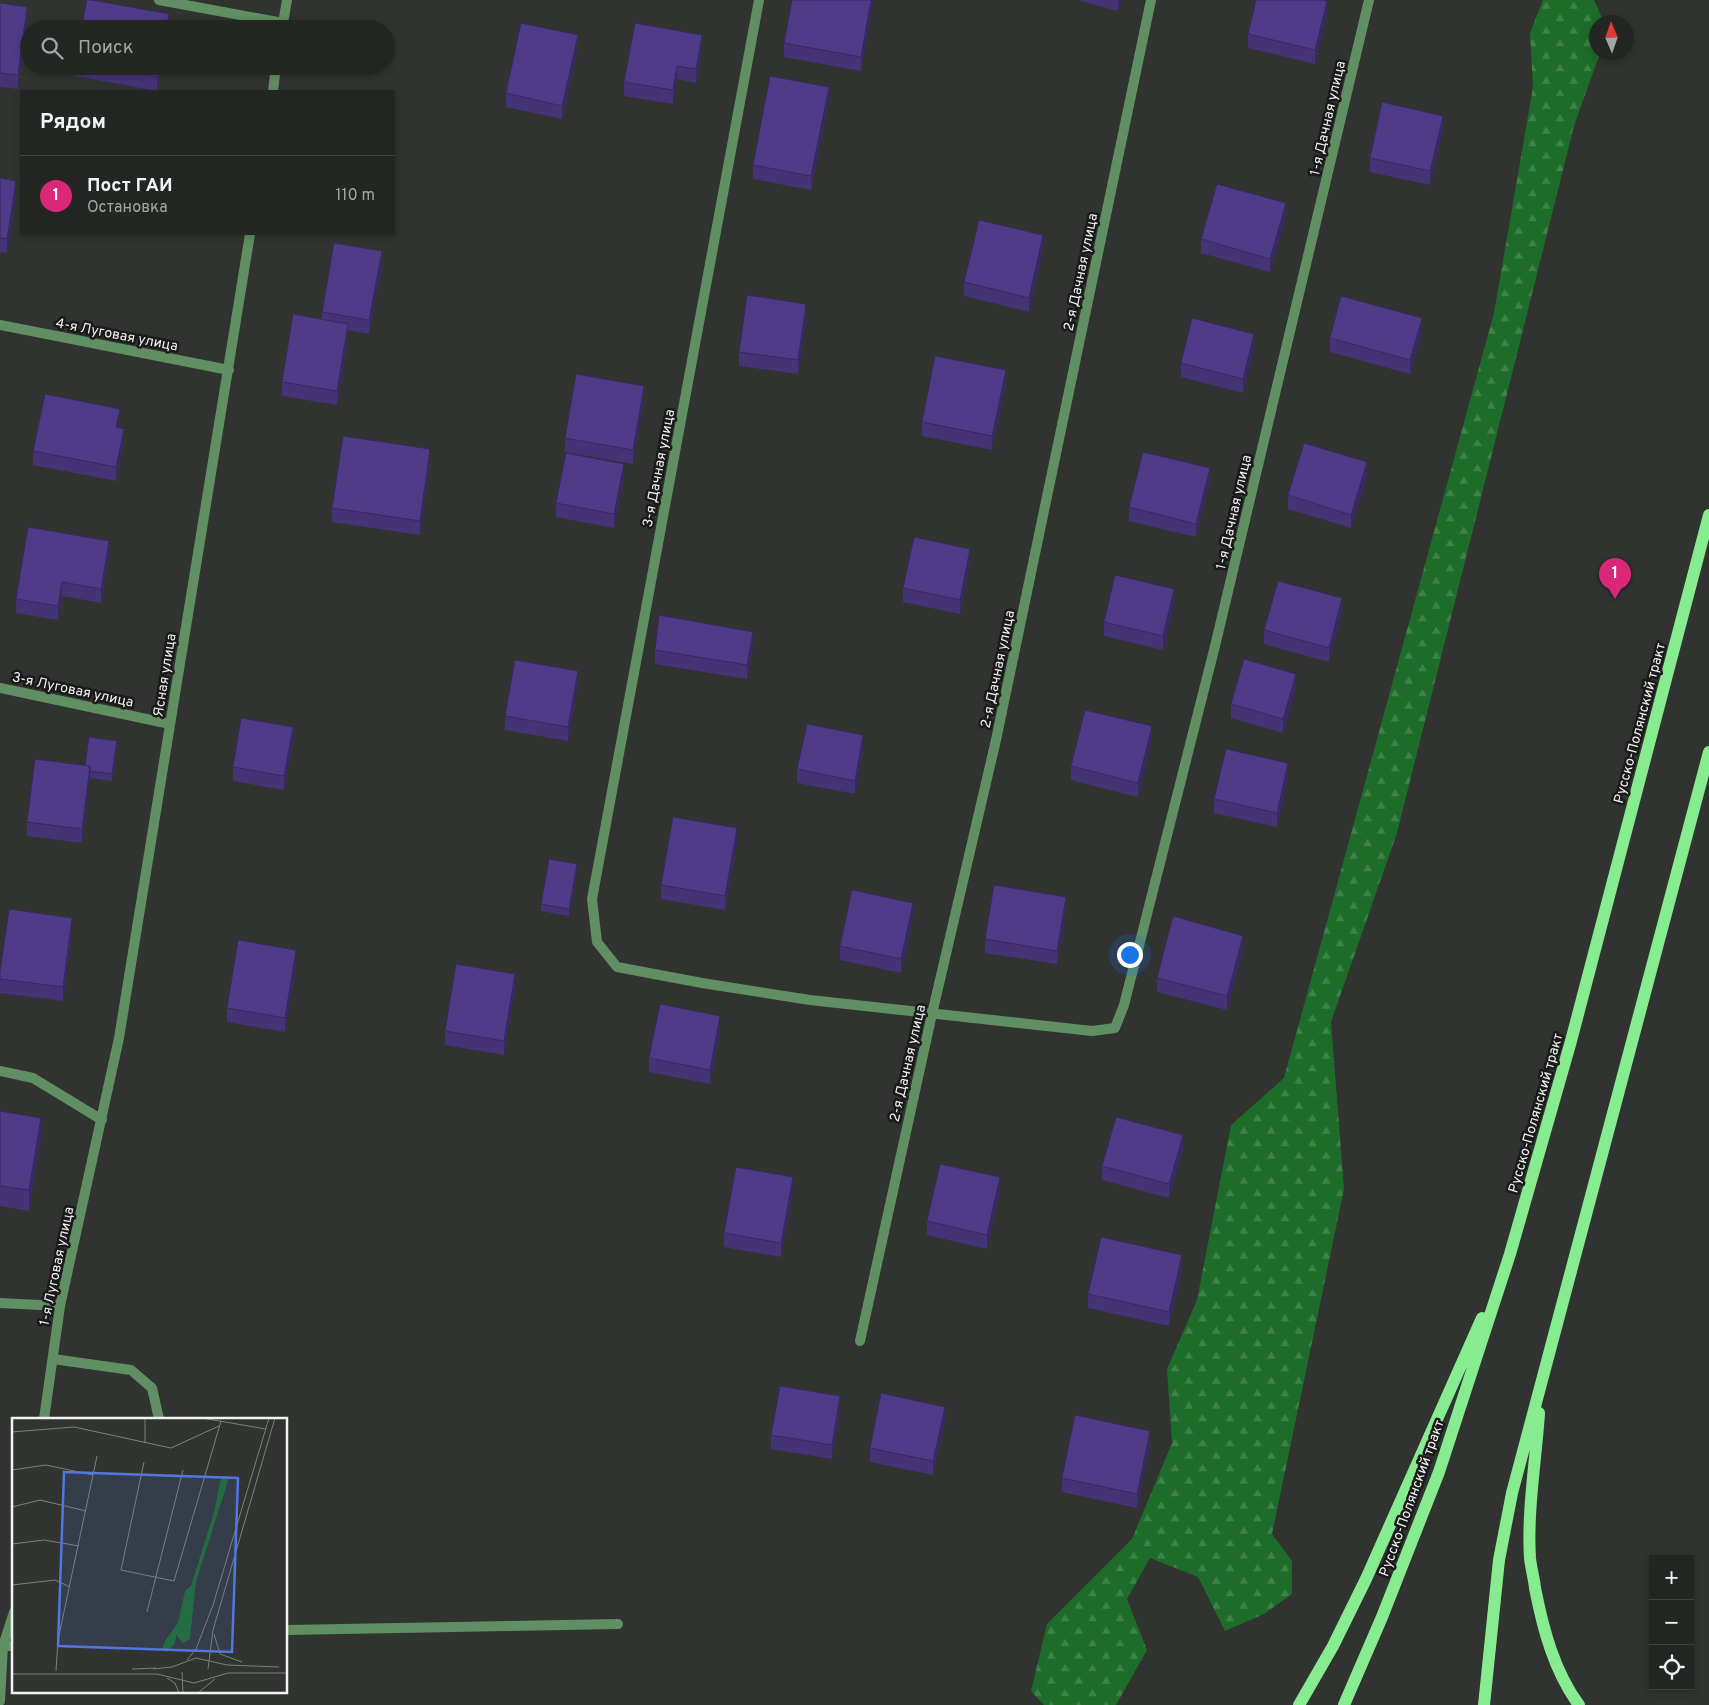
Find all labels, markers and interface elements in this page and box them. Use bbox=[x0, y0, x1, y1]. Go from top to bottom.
north arrow bbox=[1589, 15, 1634, 60]
search box bbox=[20, 20, 395, 75]
icon: search bbox=[38, 34, 66, 62]
text: Поиск bbox=[78, 36, 134, 60]
street label: 1-я Дачная улица bbox=[1307, 59, 1350, 177]
text: Рядом bbox=[40, 109, 106, 136]
text: Пост ГАИ bbox=[87, 174, 173, 198]
text: 1 bbox=[53, 186, 59, 206]
text: 110 m bbox=[335, 186, 375, 206]
text: Остановка bbox=[87, 198, 168, 218]
street label: 2-я Дачная улица bbox=[1061, 212, 1102, 333]
street label: 4-я Луговая улица bbox=[54, 315, 179, 356]
street label: 3-я Дачная улица bbox=[640, 408, 679, 529]
street label: 1-я Дачная улица bbox=[1213, 453, 1256, 571]
pin: 1 bbox=[1599, 558, 1631, 599]
street label: 2-я Дачная улица bbox=[978, 609, 1019, 730]
street label: Ясная улица bbox=[150, 632, 180, 718]
street label: Русско-Полянский тракт bbox=[1611, 641, 1670, 805]
street label: 3-я Луговая улица bbox=[10, 669, 135, 712]
your location bbox=[1117, 942, 1143, 968]
street label: 2-я Дачная улица bbox=[887, 1003, 930, 1124]
street label: Русско-Полянский тракт bbox=[1505, 1032, 1567, 1195]
street label: 1-я Луговая улица bbox=[37, 1205, 78, 1327]
inset map bbox=[12, 1418, 288, 1692]
street label: Русско-Полянский тракт bbox=[1376, 1418, 1449, 1579]
map controls bbox=[1649, 1555, 1694, 1690]
button: + bbox=[1649, 1555, 1694, 1600]
button: − bbox=[1649, 1600, 1694, 1645]
button: locate bbox=[1649, 1645, 1694, 1690]

